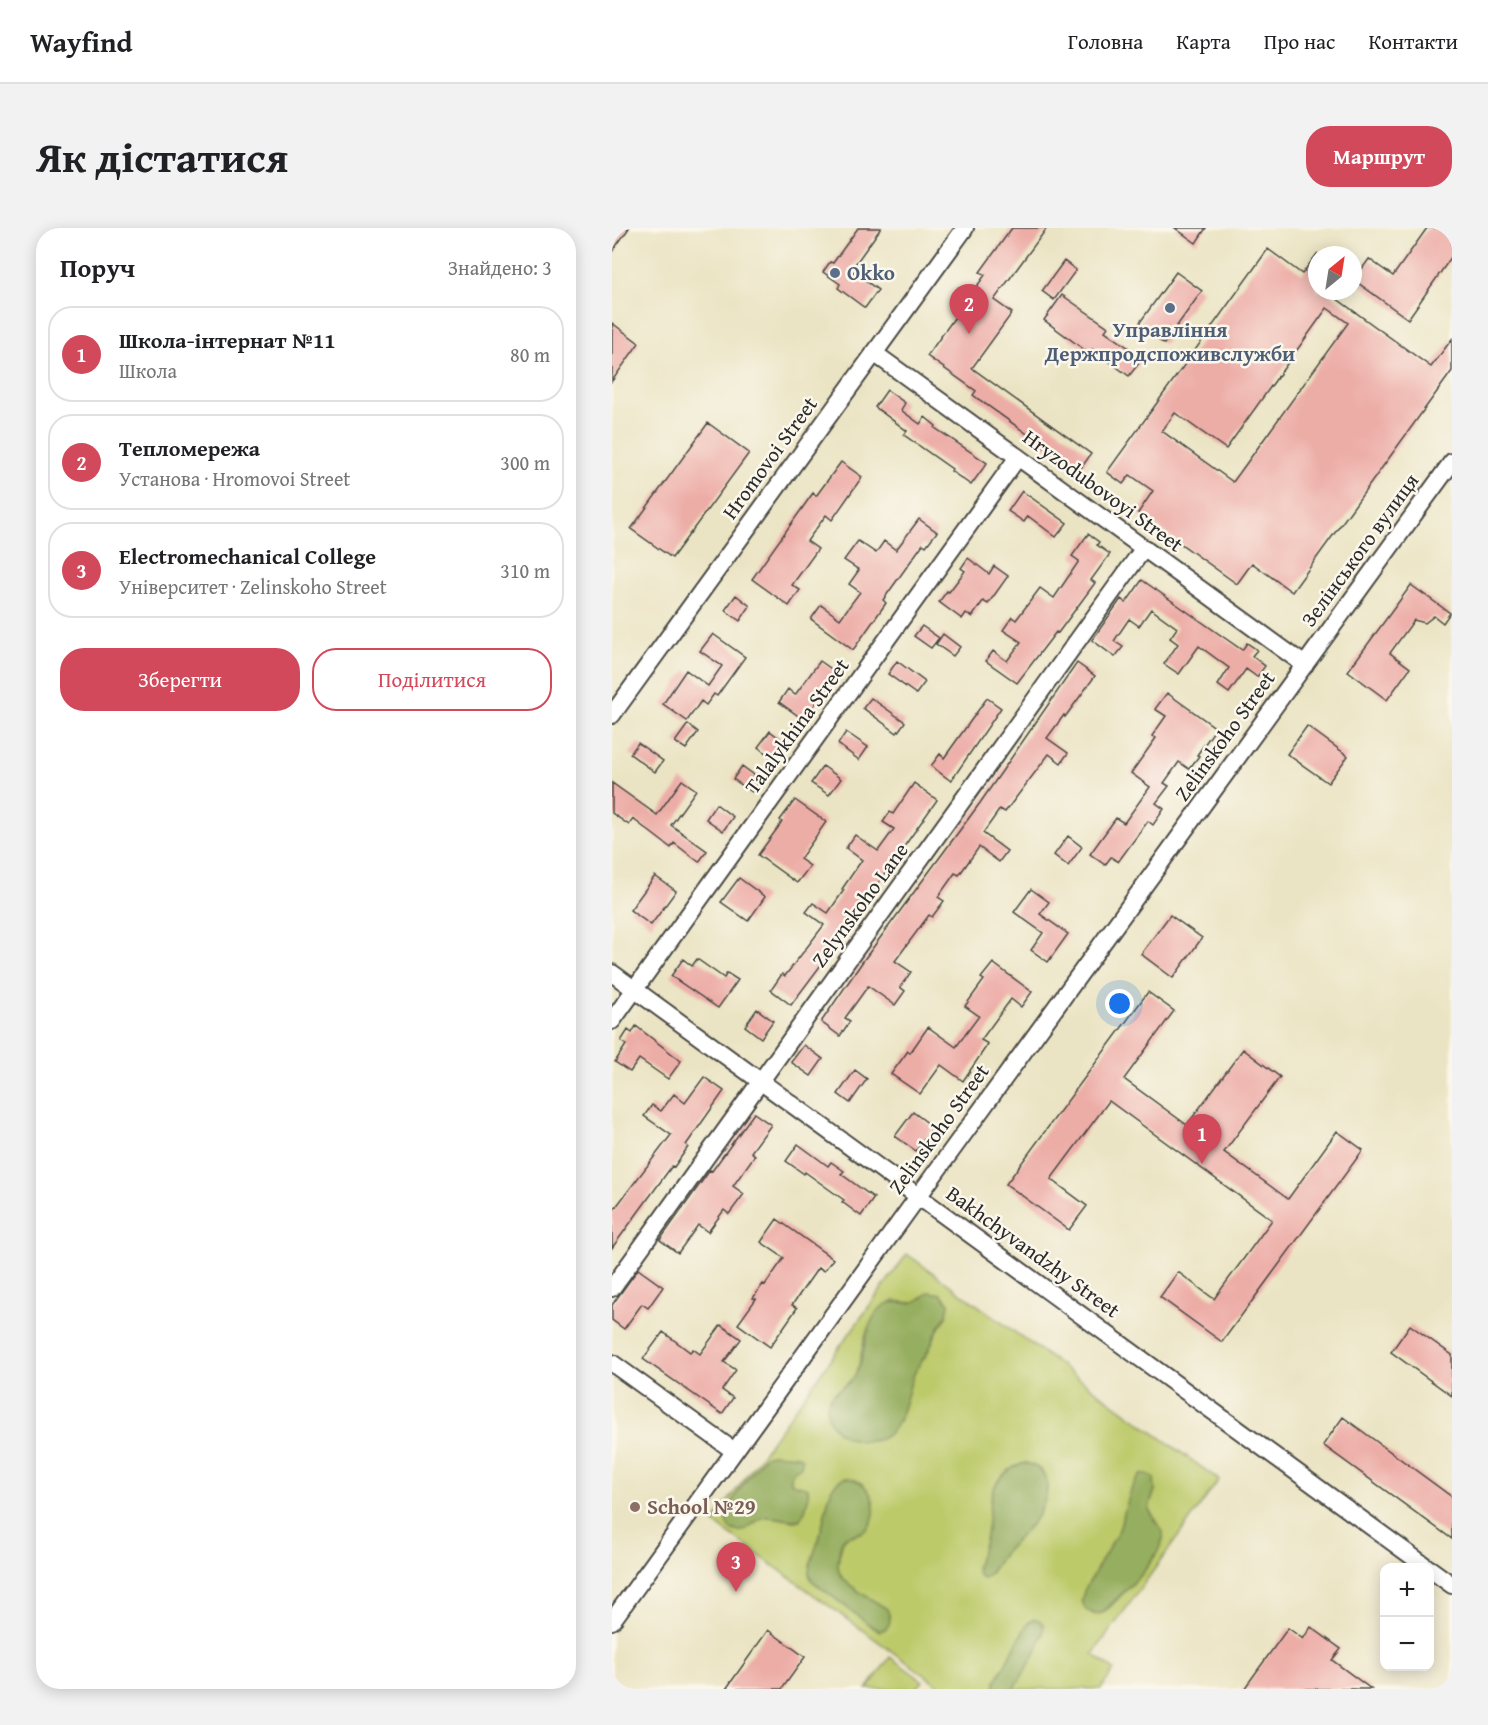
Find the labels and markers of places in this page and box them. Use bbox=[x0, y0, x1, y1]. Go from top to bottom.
place label: Okko bbox=[847, 257, 895, 288]
marker: Okko bbox=[828, 266, 842, 280]
pin: 2 bbox=[950, 285, 988, 334]
marker: Управління Держпродспоживслужби bbox=[1163, 301, 1177, 315]
place label: Управління Держпродспоживслужби bbox=[1044, 314, 1295, 369]
pin: 1 bbox=[1182, 1114, 1222, 1164]
place label: School №29 bbox=[647, 1491, 756, 1522]
marker: School №29 bbox=[628, 1500, 642, 1514]
pin: 3 bbox=[716, 1542, 756, 1592]

